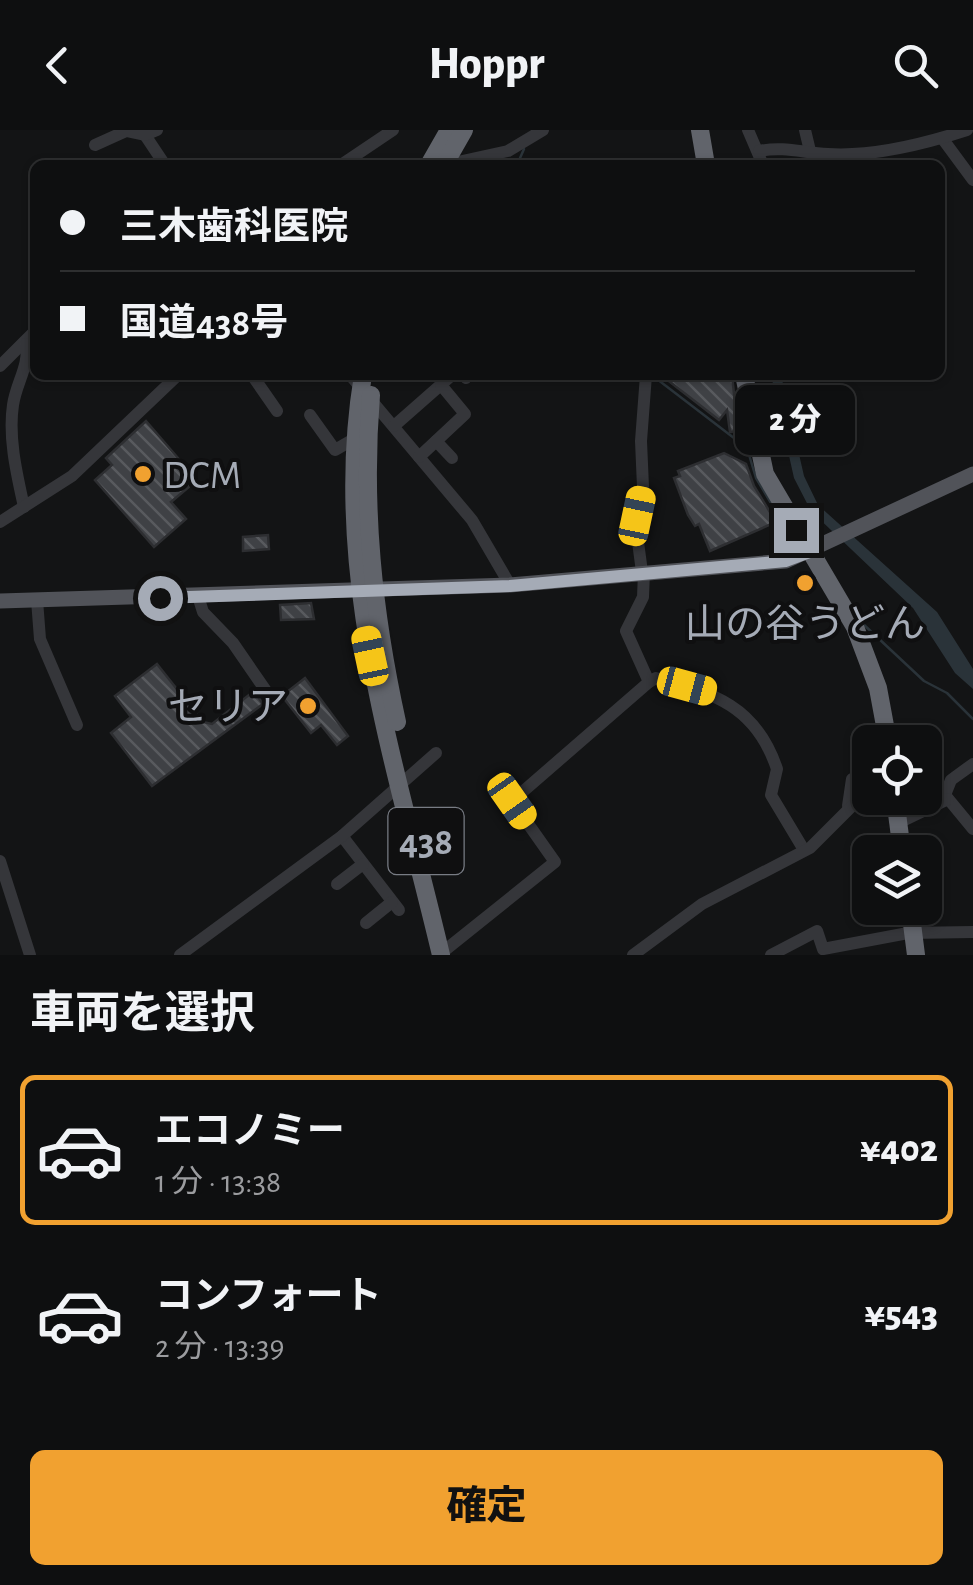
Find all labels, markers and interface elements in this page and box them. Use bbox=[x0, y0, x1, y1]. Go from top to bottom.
icon: back bbox=[30, 38, 85, 93]
icon: search bbox=[888, 38, 943, 93]
text: Hoppr bbox=[428, 42, 545, 87]
text: 三木歯科医院 bbox=[120, 209, 348, 247]
text: 国道438号 bbox=[120, 305, 288, 343]
callout: 2 分 bbox=[736, 385, 856, 455]
text: 2 分 bbox=[769, 404, 821, 436]
place label: DCM bbox=[163, 456, 241, 496]
marker: DCM bbox=[132, 463, 154, 485]
car bbox=[616, 484, 658, 548]
route end bbox=[774, 508, 819, 553]
marker: 山の谷うどん bbox=[794, 572, 816, 594]
route start bbox=[138, 576, 183, 621]
place label: 山の谷うどん bbox=[685, 604, 925, 645]
car bbox=[349, 624, 391, 688]
car bbox=[654, 664, 720, 708]
place label: セリア bbox=[168, 688, 288, 728]
marker: セリア bbox=[297, 695, 319, 717]
map controls bbox=[852, 725, 942, 925]
button: locate bbox=[852, 725, 942, 815]
car bbox=[483, 768, 541, 834]
road number: 438 bbox=[388, 808, 464, 874]
button: layers bbox=[852, 835, 942, 925]
text: 車両を選択 bbox=[30, 992, 255, 1037]
icon: car bbox=[35, 1105, 125, 1195]
text: エコノミー bbox=[155, 1113, 345, 1151]
text: ¥402 bbox=[860, 1131, 938, 1169]
text: 1 分 · 13:38 bbox=[155, 1166, 281, 1198]
icon: car bbox=[35, 1270, 125, 1360]
text: コンフォート bbox=[155, 1278, 382, 1316]
text: ¥543 bbox=[864, 1296, 938, 1334]
text: 2 分 · 13:39 bbox=[155, 1331, 284, 1363]
button: 確定 bbox=[30, 1450, 943, 1565]

